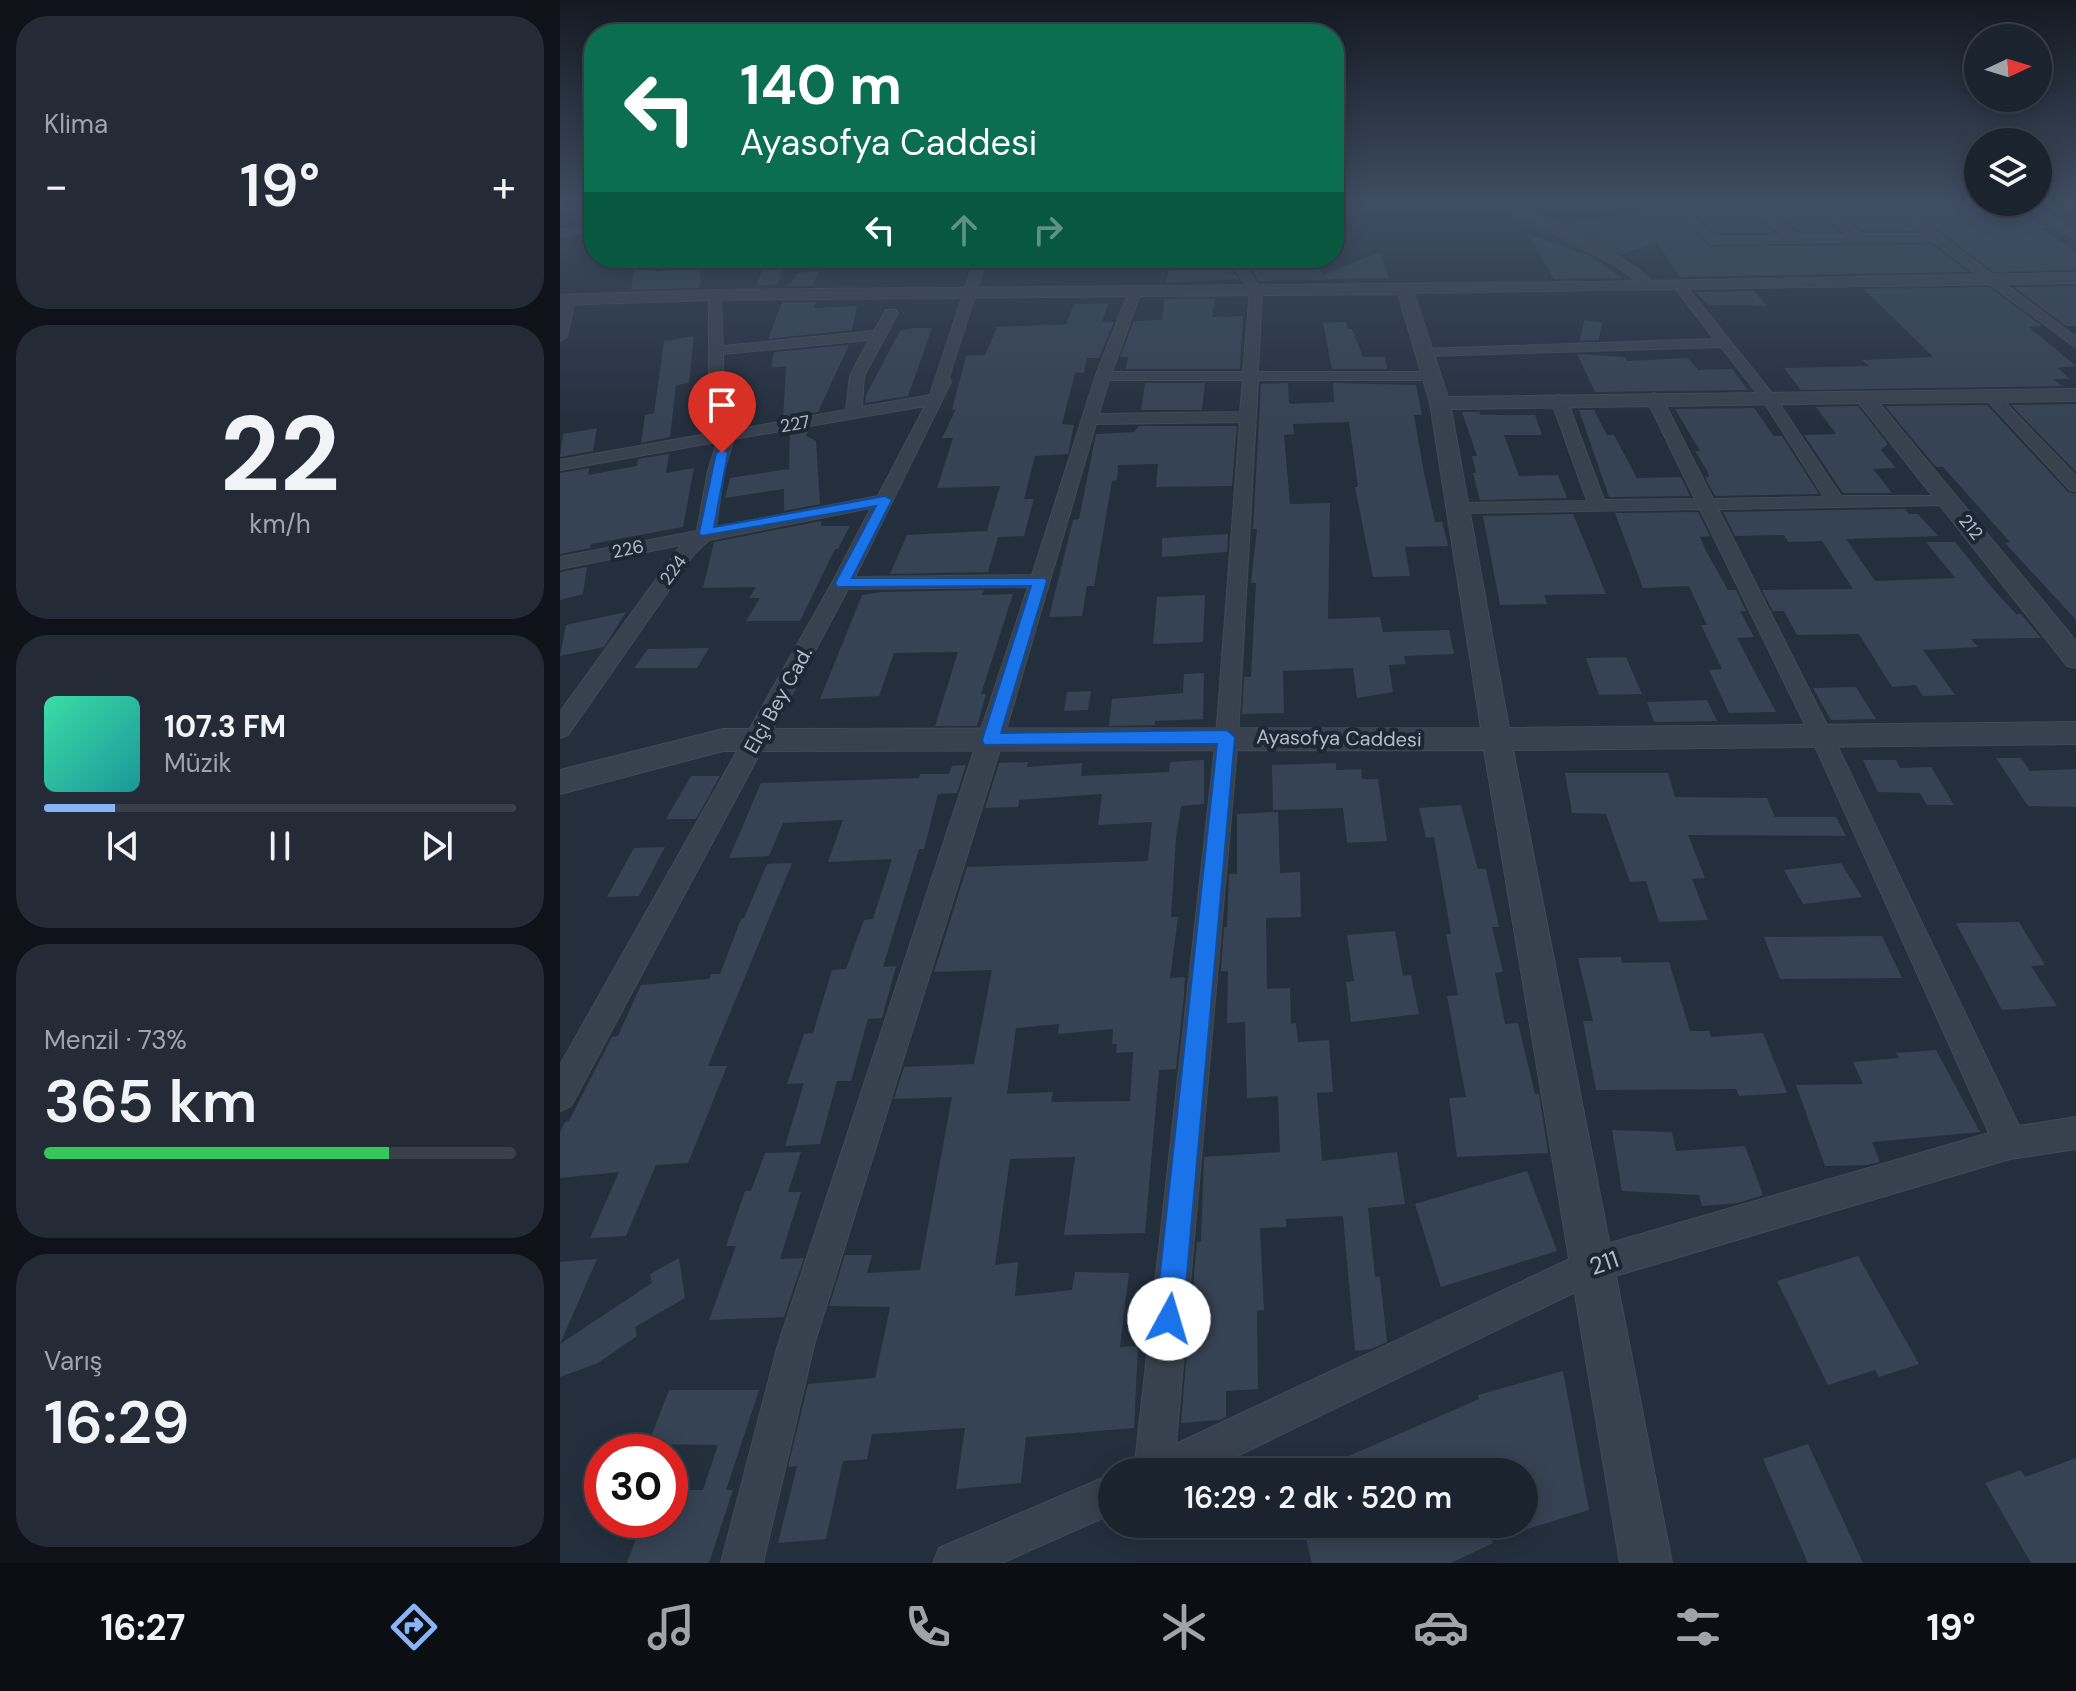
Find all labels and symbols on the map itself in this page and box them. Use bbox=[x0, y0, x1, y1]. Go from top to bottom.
north arrow bbox=[1964, 24, 2052, 112]
pin bbox=[688, 371, 756, 453]
street label: 227 bbox=[778, 410, 812, 438]
street label: 212 bbox=[1953, 509, 1989, 545]
street label: 226 bbox=[610, 534, 646, 564]
street label: 224 bbox=[654, 550, 692, 590]
street label: Elçi Bey Cad. bbox=[738, 642, 818, 758]
street label: Ayasofya Caddesi bbox=[1256, 724, 1422, 752]
street label: 211 bbox=[1585, 1243, 1623, 1282]
position arrow bbox=[1127, 1277, 1211, 1361]
speed limit sign: 30 bbox=[584, 1434, 688, 1538]

